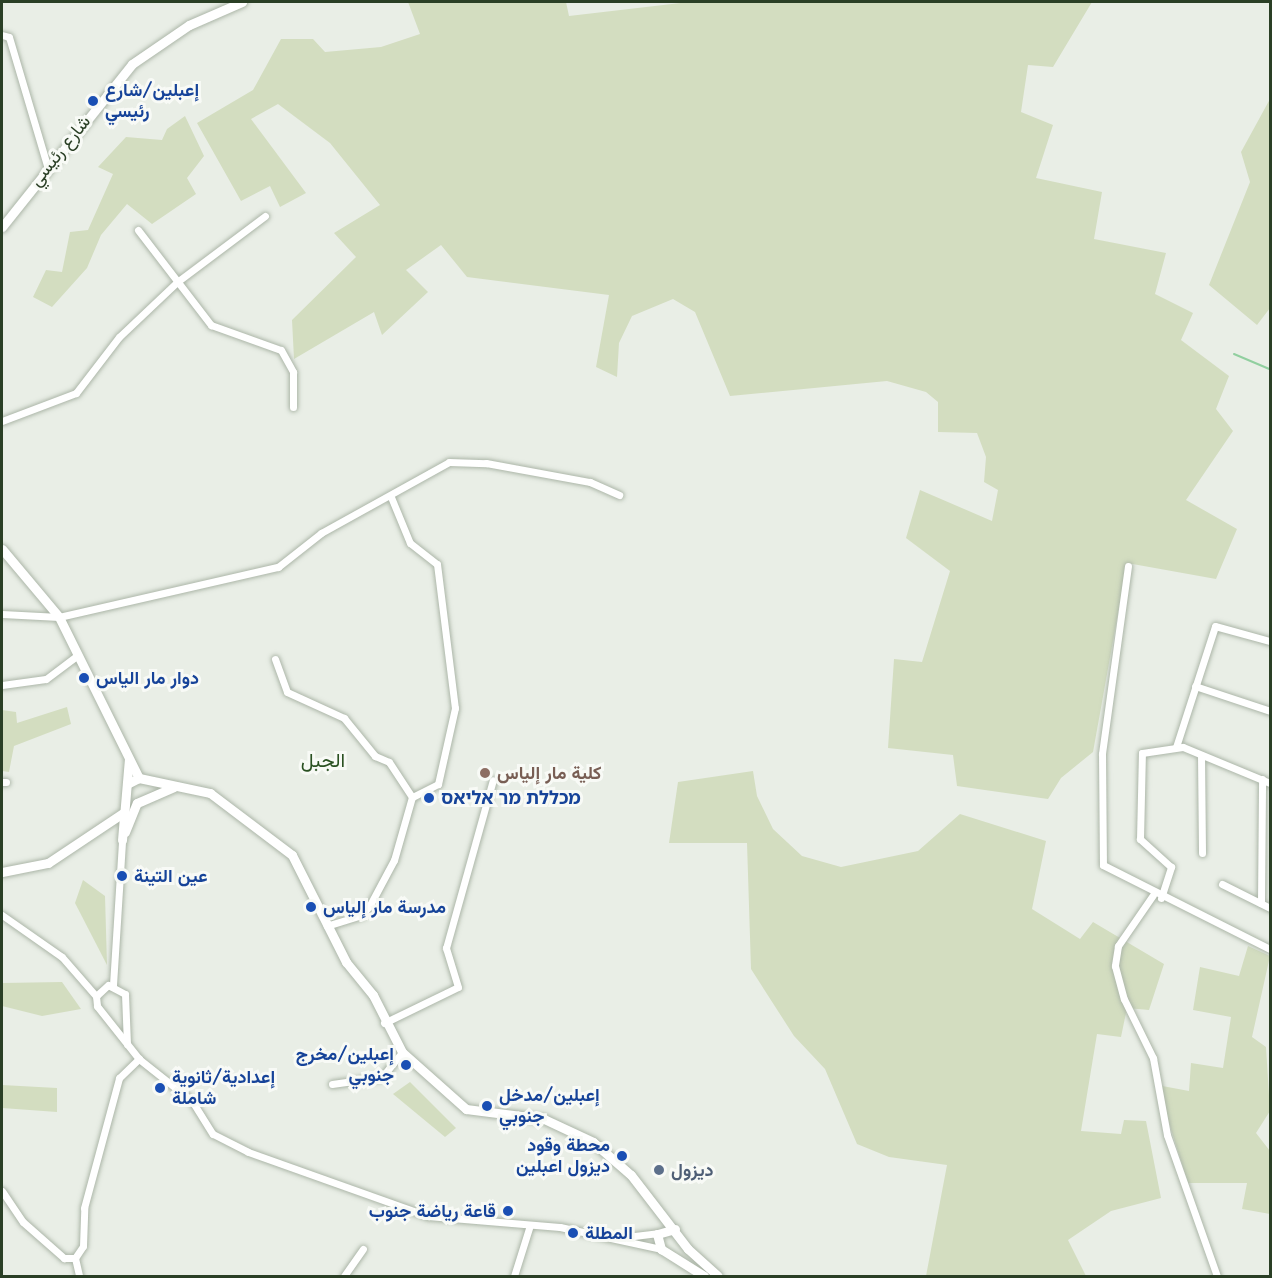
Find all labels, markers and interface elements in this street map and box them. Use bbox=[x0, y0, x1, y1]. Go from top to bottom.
place label: إعبلين/شارع رئيسي bbox=[105, 80, 199, 122]
marker: إعبلين/شارع رئيسي bbox=[86, 94, 100, 108]
street label: شارع رئيسي bbox=[25, 111, 95, 191]
place label: دوار مار الياس bbox=[96, 667, 199, 689]
marker: دوار مار الياس bbox=[77, 671, 91, 685]
district label: الجبل bbox=[301, 747, 345, 771]
place label: كلية مار إلياس bbox=[497, 762, 602, 784]
marker: كلية مار إلياس bbox=[478, 766, 492, 780]
place label: מכללת מר אליאס bbox=[441, 787, 581, 809]
marker: מכללת מר אליאס bbox=[422, 791, 436, 805]
place label: عين التينة bbox=[134, 865, 208, 887]
marker: عين التينة bbox=[115, 869, 129, 883]
place label: مدرسة مار إلياس bbox=[323, 896, 446, 918]
marker: مدرسة مار إلياس bbox=[304, 900, 318, 914]
place label: إعبلين/مخرج جنوبي bbox=[296, 1044, 394, 1086]
marker: إعبلين/مخرج جنوبي bbox=[399, 1058, 413, 1072]
place label: إعدادية/ثانوية شاملة bbox=[172, 1067, 275, 1110]
marker: إعدادية/ثانوية شاملة bbox=[153, 1081, 167, 1095]
place label: إعبلين/مدخل جنوبي bbox=[499, 1085, 600, 1128]
marker: إعبلين/مدخل جنوبي bbox=[480, 1099, 494, 1113]
place label: محطة وقود ديزول اعبلين bbox=[516, 1135, 610, 1178]
marker: محطة وقود ديزول اعبلين bbox=[615, 1149, 629, 1163]
place label: ديزول bbox=[671, 1159, 714, 1181]
marker: ديزول bbox=[652, 1163, 666, 1177]
place label: قاعة رياضة جنوب bbox=[369, 1200, 496, 1222]
marker: قاعة رياضة جنوب bbox=[501, 1204, 515, 1218]
place label: المطلة bbox=[585, 1222, 633, 1244]
marker: المطلة bbox=[566, 1226, 580, 1240]

